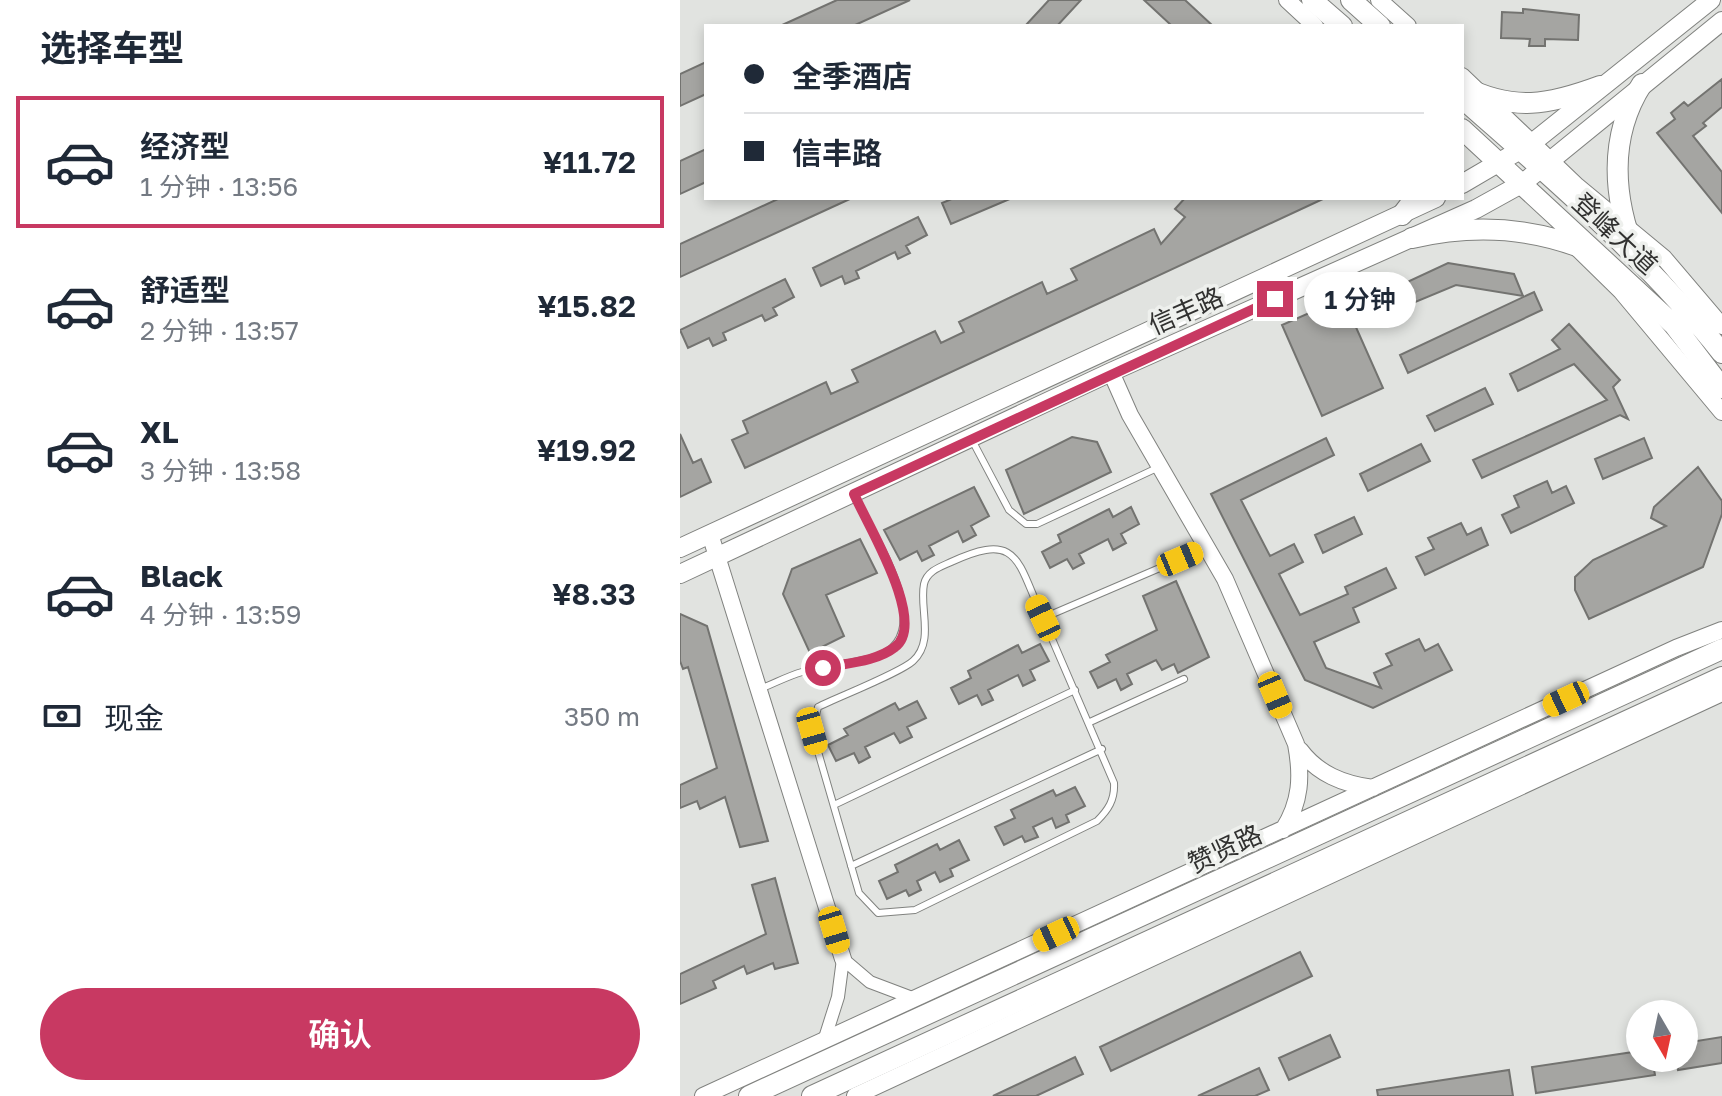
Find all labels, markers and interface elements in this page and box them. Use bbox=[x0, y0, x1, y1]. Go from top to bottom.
text: 选择车型 bbox=[40, 26, 184, 69]
text: 全季酒店 bbox=[792, 58, 912, 94]
icon: car bbox=[44, 126, 116, 198]
text: 经济型 bbox=[140, 128, 230, 164]
text: 信丰路 bbox=[792, 135, 882, 171]
text: ¥11.72 bbox=[543, 144, 636, 180]
text: 1 分钟 · 13:56 bbox=[140, 171, 298, 202]
street label: 登峰大道 bbox=[1567, 187, 1664, 280]
icon: car bbox=[44, 270, 116, 342]
callout: 1 分钟 bbox=[1303, 271, 1415, 327]
text: 舒适型 bbox=[140, 272, 230, 308]
street label: 信丰路 bbox=[1144, 281, 1228, 341]
route end bbox=[1257, 281, 1293, 317]
text: 1 分钟 bbox=[1324, 284, 1396, 315]
text: ¥15.82 bbox=[537, 288, 636, 324]
text: 2 分钟 · 13:57 bbox=[140, 315, 299, 346]
icon: car bbox=[44, 414, 116, 486]
text: XL bbox=[140, 414, 179, 450]
text: ¥19.92 bbox=[537, 432, 636, 468]
text: 3 分钟 · 13:58 bbox=[140, 455, 301, 486]
car bbox=[1153, 539, 1207, 579]
icon: car bbox=[44, 558, 116, 630]
text: Black bbox=[140, 558, 223, 594]
text: ¥8.33 bbox=[552, 576, 636, 612]
car bbox=[1022, 591, 1064, 645]
text: 4 分钟 · 13:59 bbox=[140, 599, 302, 630]
route start bbox=[805, 650, 841, 686]
car bbox=[1255, 668, 1295, 722]
car bbox=[1539, 678, 1593, 720]
icon: cash bbox=[40, 694, 84, 738]
text: 现金 bbox=[104, 700, 164, 736]
text: 350 m bbox=[564, 701, 640, 732]
car bbox=[794, 705, 830, 757]
street label: 赞贤路 bbox=[1183, 818, 1267, 879]
car bbox=[816, 904, 852, 956]
car bbox=[1029, 913, 1083, 955]
button: 确认 bbox=[40, 988, 640, 1080]
north arrow bbox=[1626, 1000, 1698, 1072]
map controls bbox=[1626, 1000, 1698, 1072]

